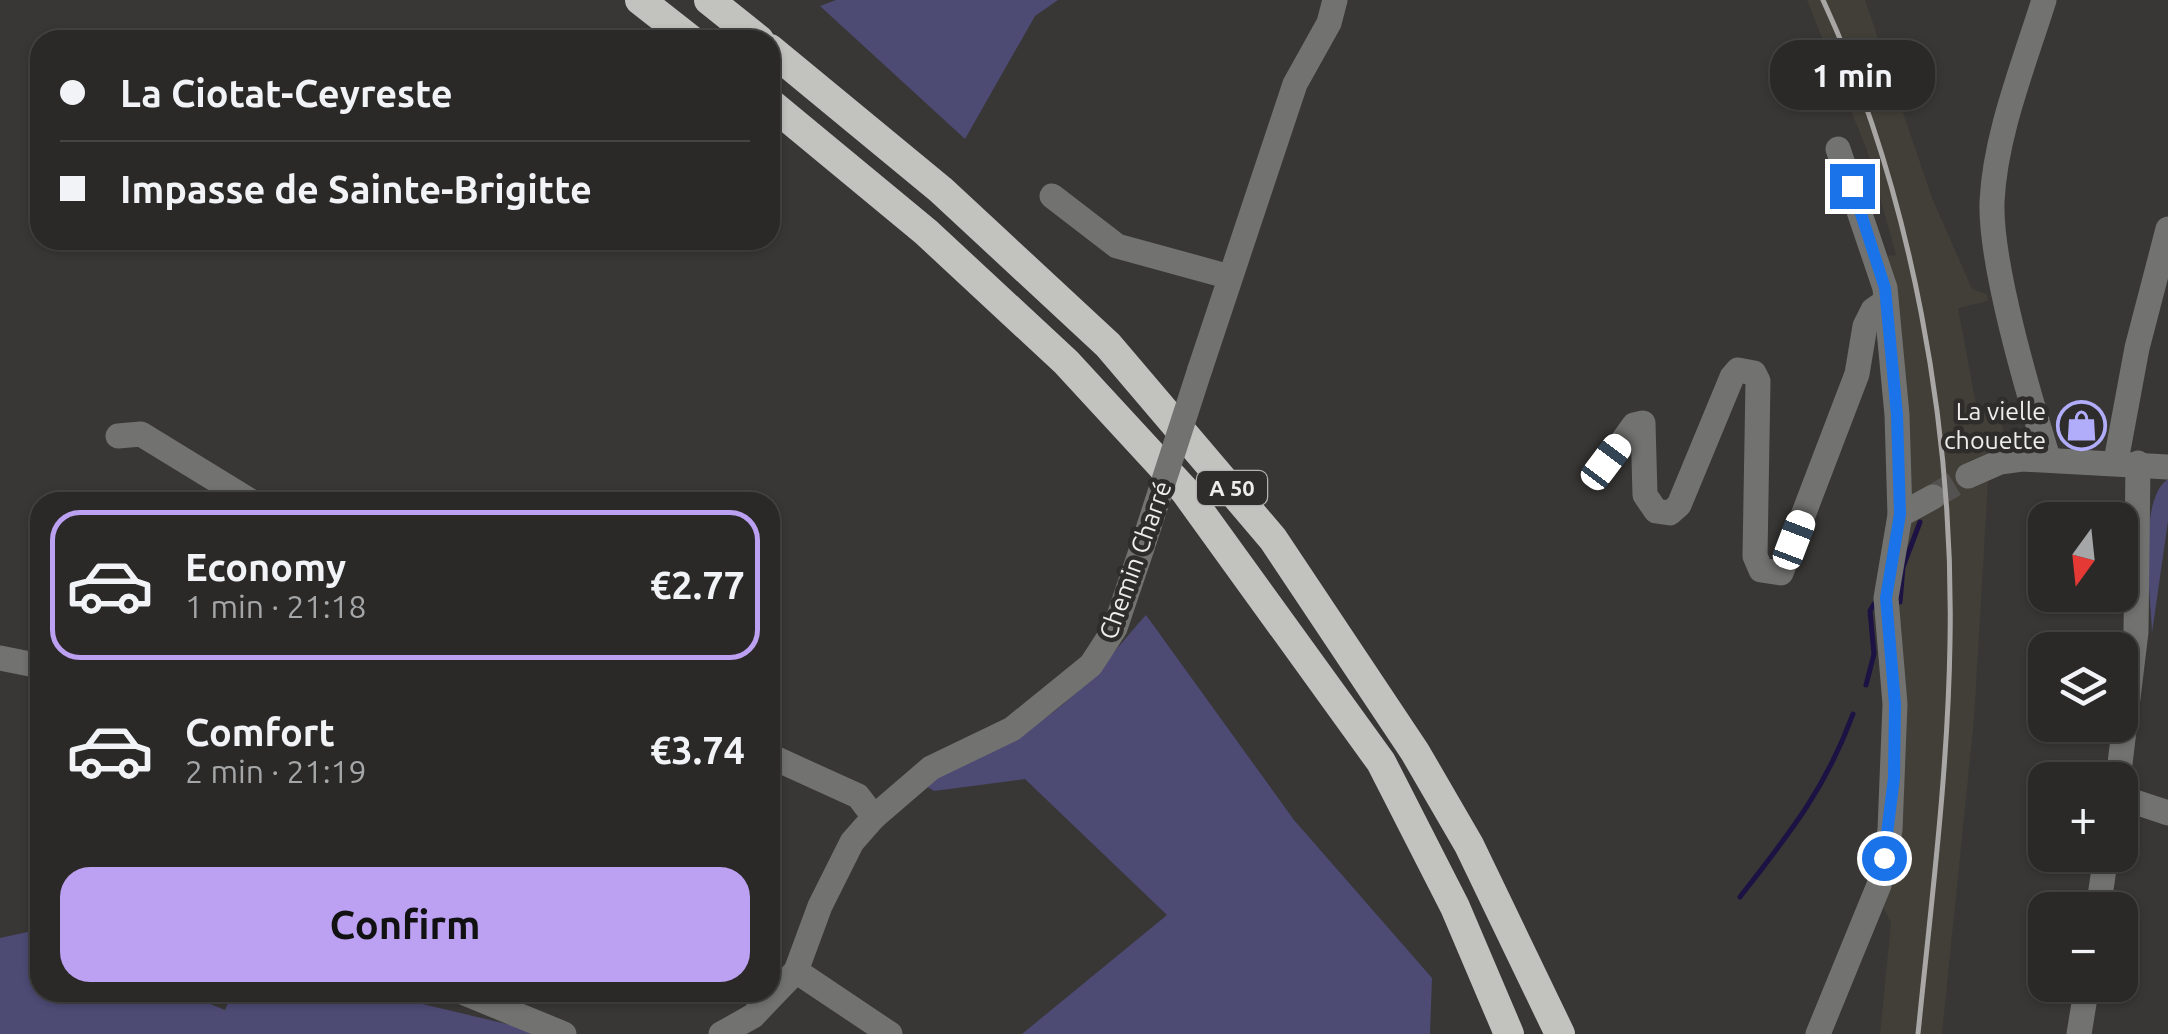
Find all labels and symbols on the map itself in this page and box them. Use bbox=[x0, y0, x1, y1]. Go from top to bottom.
callout: 1 min bbox=[1770, 41, 1934, 111]
route end bbox=[1830, 164, 1875, 209]
place label: La vielle chouette bbox=[1944, 397, 2046, 454]
shop icon: La vielle chouette bbox=[2055, 399, 2107, 451]
car bbox=[1576, 429, 1636, 495]
road number: A 50 bbox=[1197, 471, 1267, 505]
street label: Chemin Charré bbox=[1093, 477, 1177, 643]
north arrow bbox=[2028, 502, 2138, 612]
car bbox=[1769, 507, 1819, 573]
route start bbox=[1862, 836, 1907, 881]

